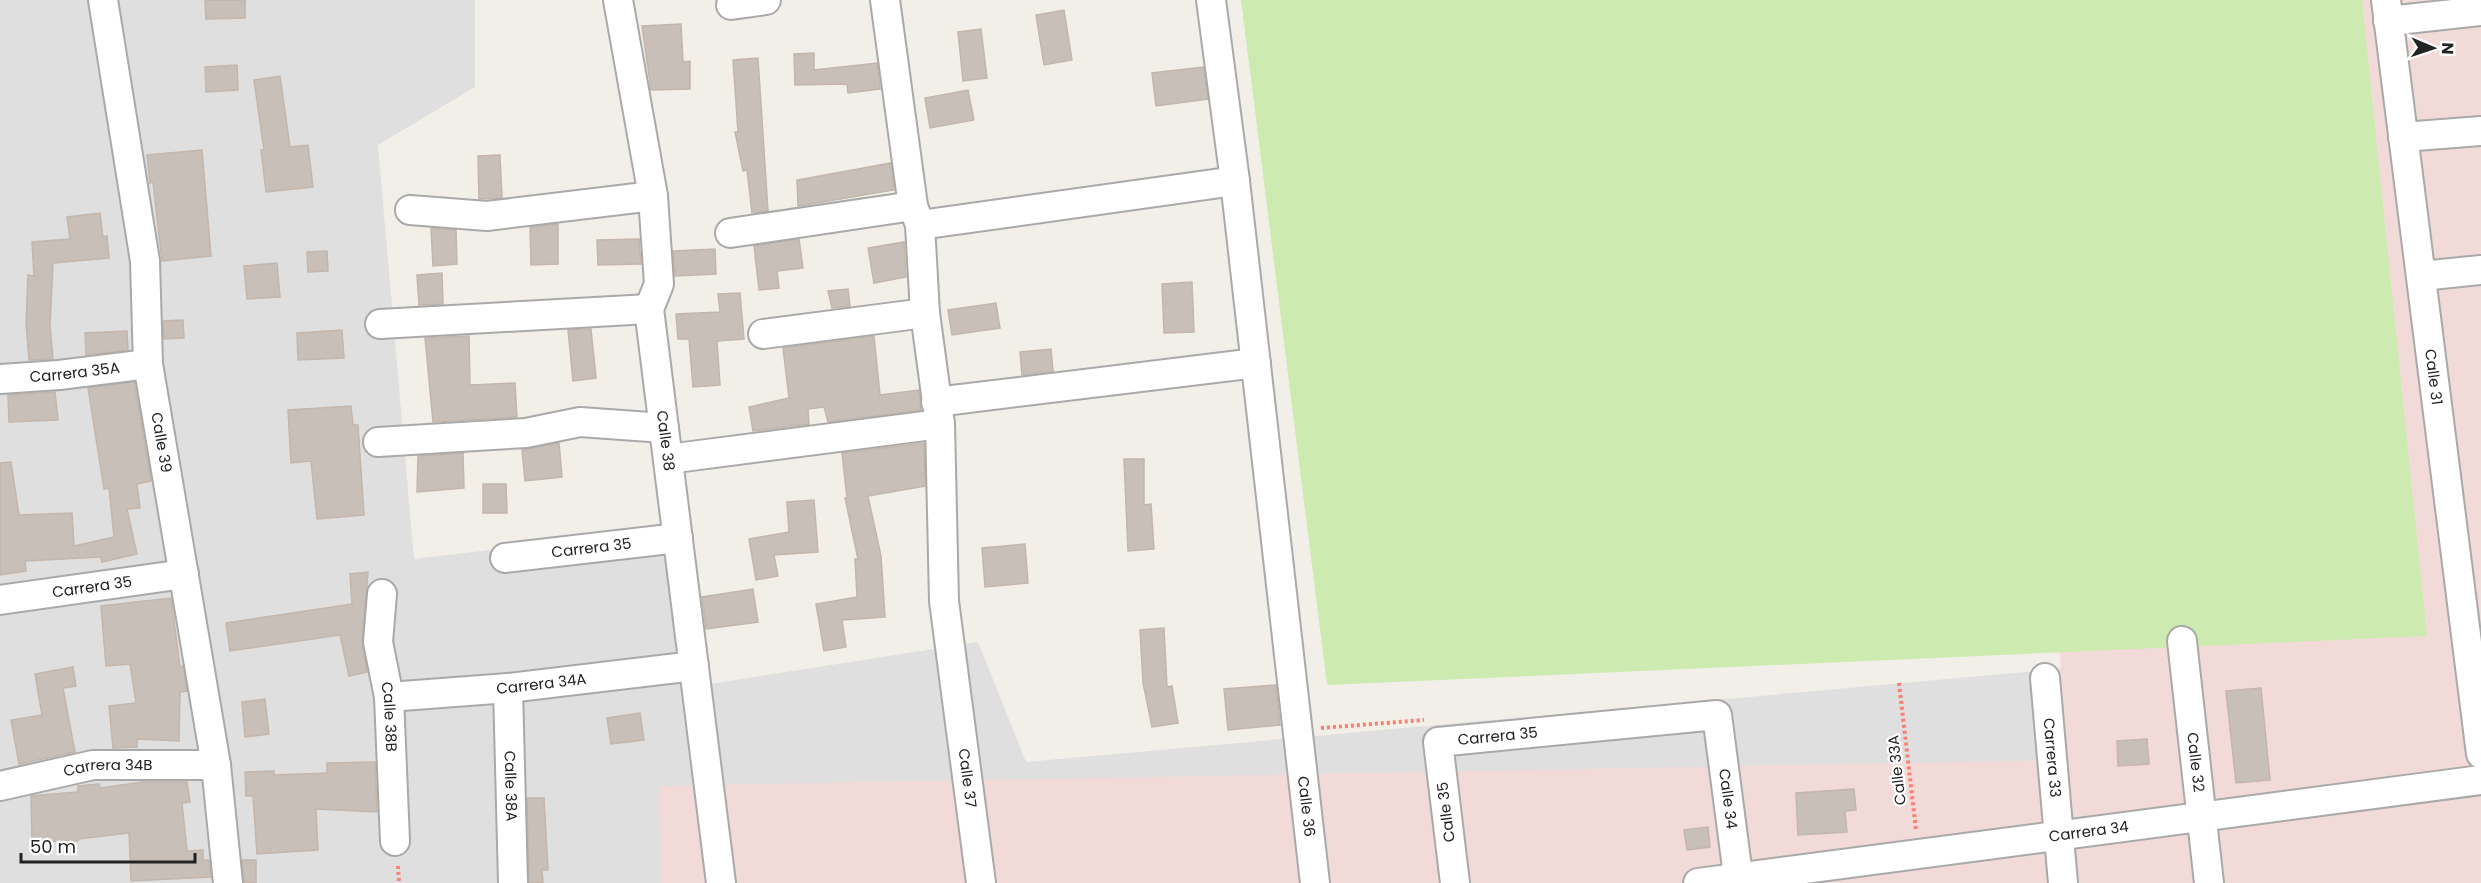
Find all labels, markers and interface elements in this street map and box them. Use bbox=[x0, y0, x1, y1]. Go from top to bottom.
north arrow bbox=[2403, 18, 2463, 78]
text: N bbox=[2436, 42, 2459, 55]
street label: Calle 31 bbox=[2420, 348, 2448, 406]
street label: Carrera 35A bbox=[29, 357, 121, 387]
street label: Calle 38 bbox=[652, 409, 680, 472]
street label: Calle 39 bbox=[146, 411, 177, 474]
street label: Carrera 35 bbox=[550, 532, 632, 563]
street label: Carrera 35 bbox=[51, 570, 133, 603]
street label: Carrera 34A bbox=[496, 668, 588, 699]
street label: Calle 38B bbox=[376, 680, 402, 752]
street label: Carrera 33 bbox=[2039, 717, 2066, 798]
street label: Carrera 35 bbox=[1457, 721, 1539, 750]
street label: Calle 32 bbox=[2182, 731, 2210, 793]
street label: Calle 33A bbox=[1882, 734, 1911, 806]
street label: Calle 37 bbox=[953, 747, 982, 809]
street label: Calle 38A bbox=[500, 750, 522, 822]
street label: Carrera 34B bbox=[61, 754, 152, 781]
street label: Calle 34 bbox=[1714, 767, 1743, 830]
street label: Calle 36 bbox=[1293, 775, 1321, 838]
street label: Calle 35 bbox=[1431, 781, 1460, 843]
street label: Carrera 34 bbox=[2047, 815, 2130, 847]
scale bar bbox=[21, 826, 195, 864]
text: 50 m bbox=[30, 834, 76, 859]

